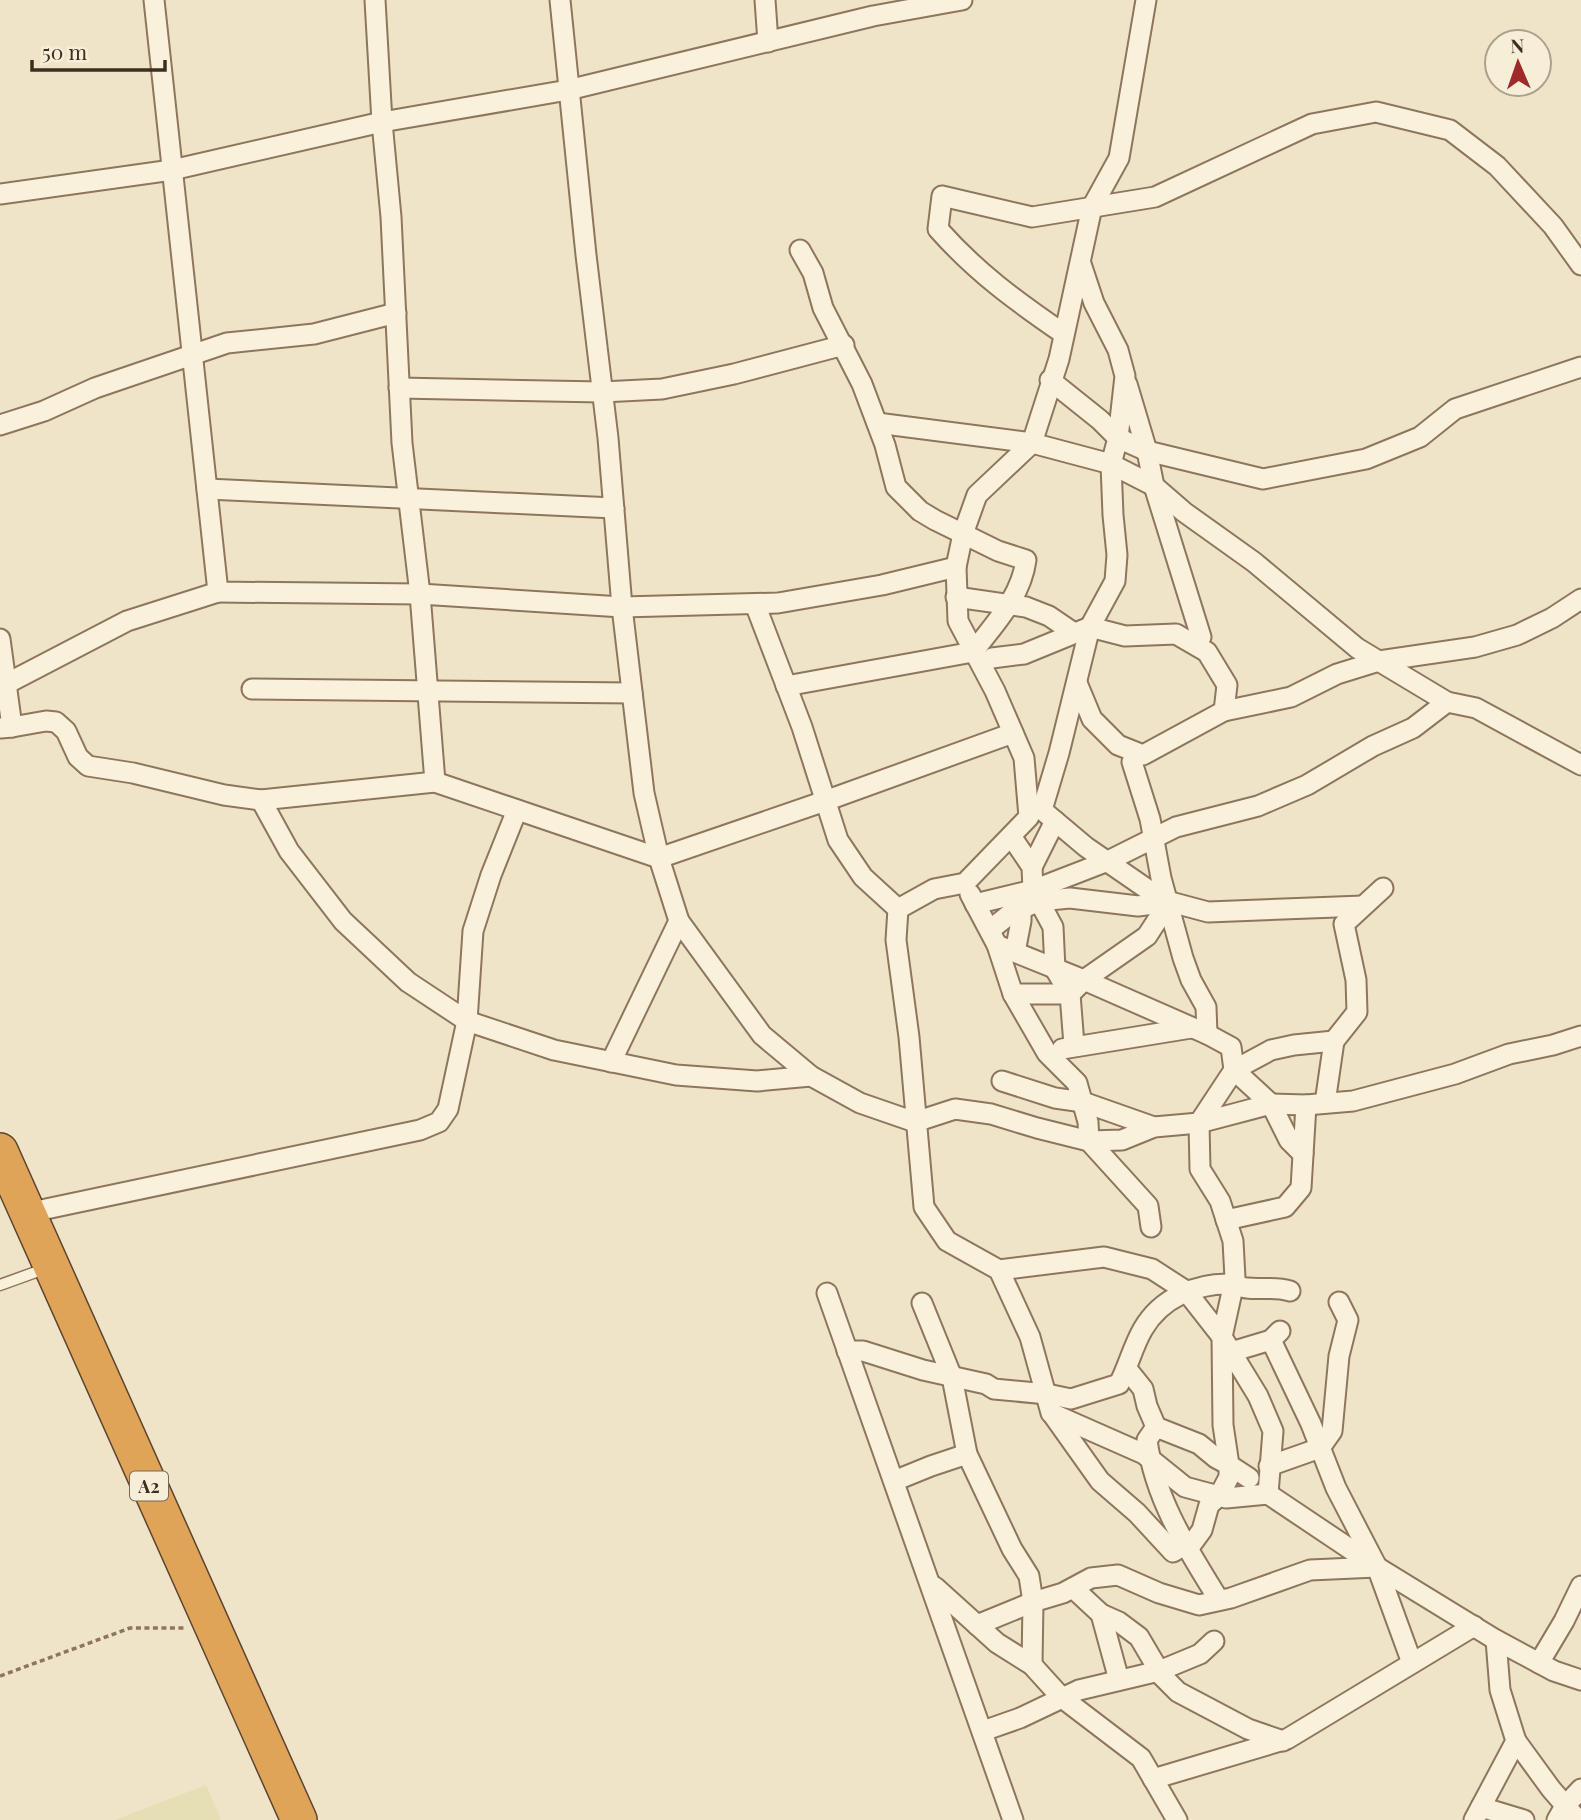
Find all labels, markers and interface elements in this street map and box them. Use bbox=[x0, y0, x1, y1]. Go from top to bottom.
scale bar bbox=[32, 28, 164, 72]
north arrow bbox=[1483, 28, 1553, 98]
text: N bbox=[1510, 32, 1525, 58]
text: 50 m bbox=[42, 37, 88, 65]
road number: A2 bbox=[130, 1471, 168, 1500]

